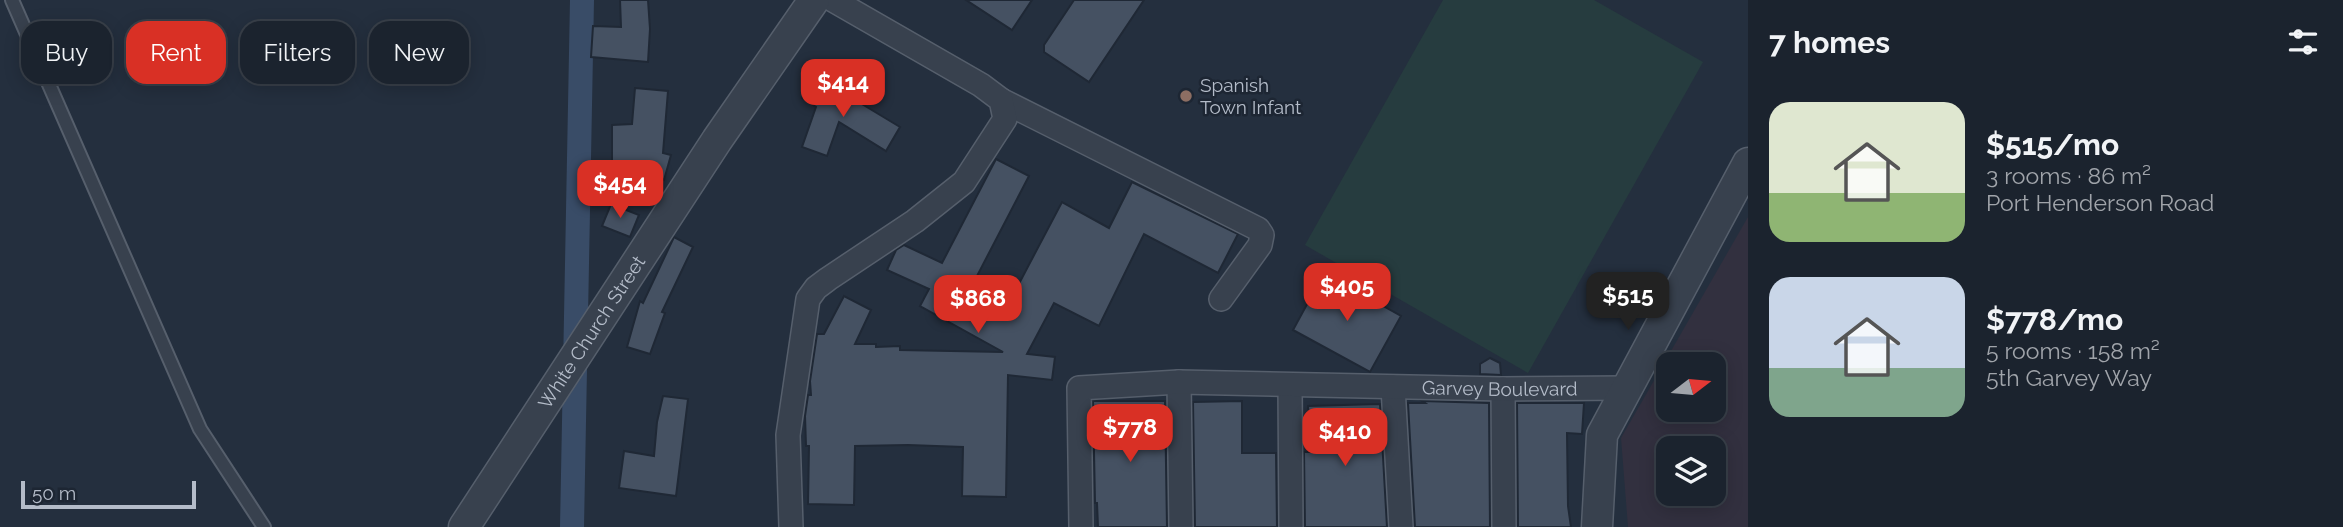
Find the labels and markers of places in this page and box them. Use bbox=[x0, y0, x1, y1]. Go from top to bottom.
pin: $414 bbox=[802, 60, 884, 119]
place label: Spanish Town Infant bbox=[1200, 74, 1302, 118]
marker: Spanish Town Infant bbox=[1178, 88, 1194, 104]
pin: $454 bbox=[579, 160, 661, 220]
pin: $405 bbox=[1306, 264, 1388, 323]
pin: $515 bbox=[1587, 272, 1669, 332]
pin: $868 bbox=[937, 276, 1019, 335]
pin: $778 bbox=[1089, 405, 1171, 464]
pin: $410 bbox=[1304, 408, 1386, 468]

